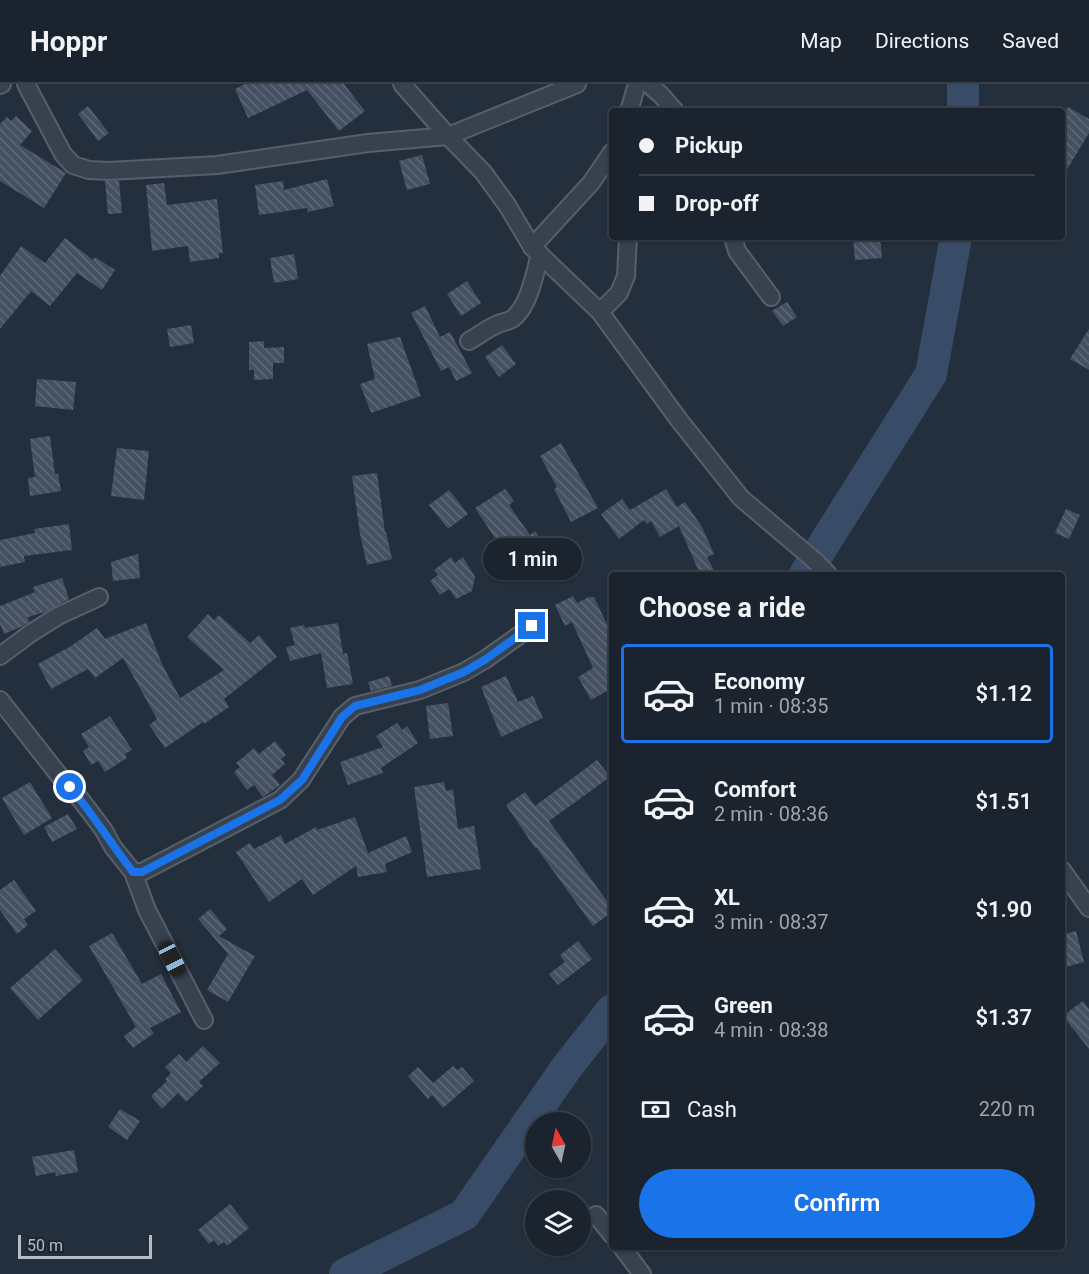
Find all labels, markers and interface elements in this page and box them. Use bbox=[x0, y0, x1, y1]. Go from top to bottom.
text: Hoppr bbox=[30, 25, 107, 58]
text: Map bbox=[800, 29, 842, 53]
text: Directions bbox=[875, 29, 969, 53]
text: Saved bbox=[1002, 29, 1059, 53]
text: Pickup bbox=[675, 133, 743, 158]
text: Drop-off bbox=[675, 191, 759, 216]
callout: 1 min bbox=[482, 539, 582, 581]
text: 1 min bbox=[507, 547, 558, 571]
text: Choose a ride bbox=[639, 592, 805, 624]
route end bbox=[518, 612, 545, 639]
icon: car bbox=[642, 667, 696, 721]
text: Economy bbox=[714, 669, 805, 694]
text: $1.12 bbox=[975, 681, 1032, 706]
text: 1 min · 08:35 bbox=[714, 694, 829, 718]
route start bbox=[56, 773, 83, 800]
icon: car bbox=[642, 775, 696, 829]
text: Comfort bbox=[714, 777, 796, 802]
text: $1.51 bbox=[975, 789, 1032, 814]
text: 2 min · 08:36 bbox=[714, 802, 829, 826]
icon: car bbox=[642, 883, 696, 937]
text: XL bbox=[714, 885, 740, 910]
text: $1.90 bbox=[975, 897, 1032, 922]
text: 3 min · 08:37 bbox=[714, 910, 829, 934]
car bbox=[156, 939, 188, 979]
icon: car bbox=[642, 991, 696, 1045]
text: Green bbox=[714, 993, 773, 1018]
text: $1.37 bbox=[975, 1005, 1032, 1030]
text: 4 min · 08:38 bbox=[714, 1018, 829, 1042]
icon: cash bbox=[639, 1093, 672, 1126]
text: Cash bbox=[687, 1097, 737, 1122]
text: 220 m bbox=[979, 1097, 1035, 1121]
north arrow bbox=[525, 1112, 591, 1178]
map controls bbox=[525, 1112, 591, 1256]
button: Confirm bbox=[639, 1169, 1035, 1238]
button: layers bbox=[525, 1190, 591, 1256]
scale bar bbox=[18, 1232, 152, 1260]
text: 50 m bbox=[27, 1236, 63, 1255]

